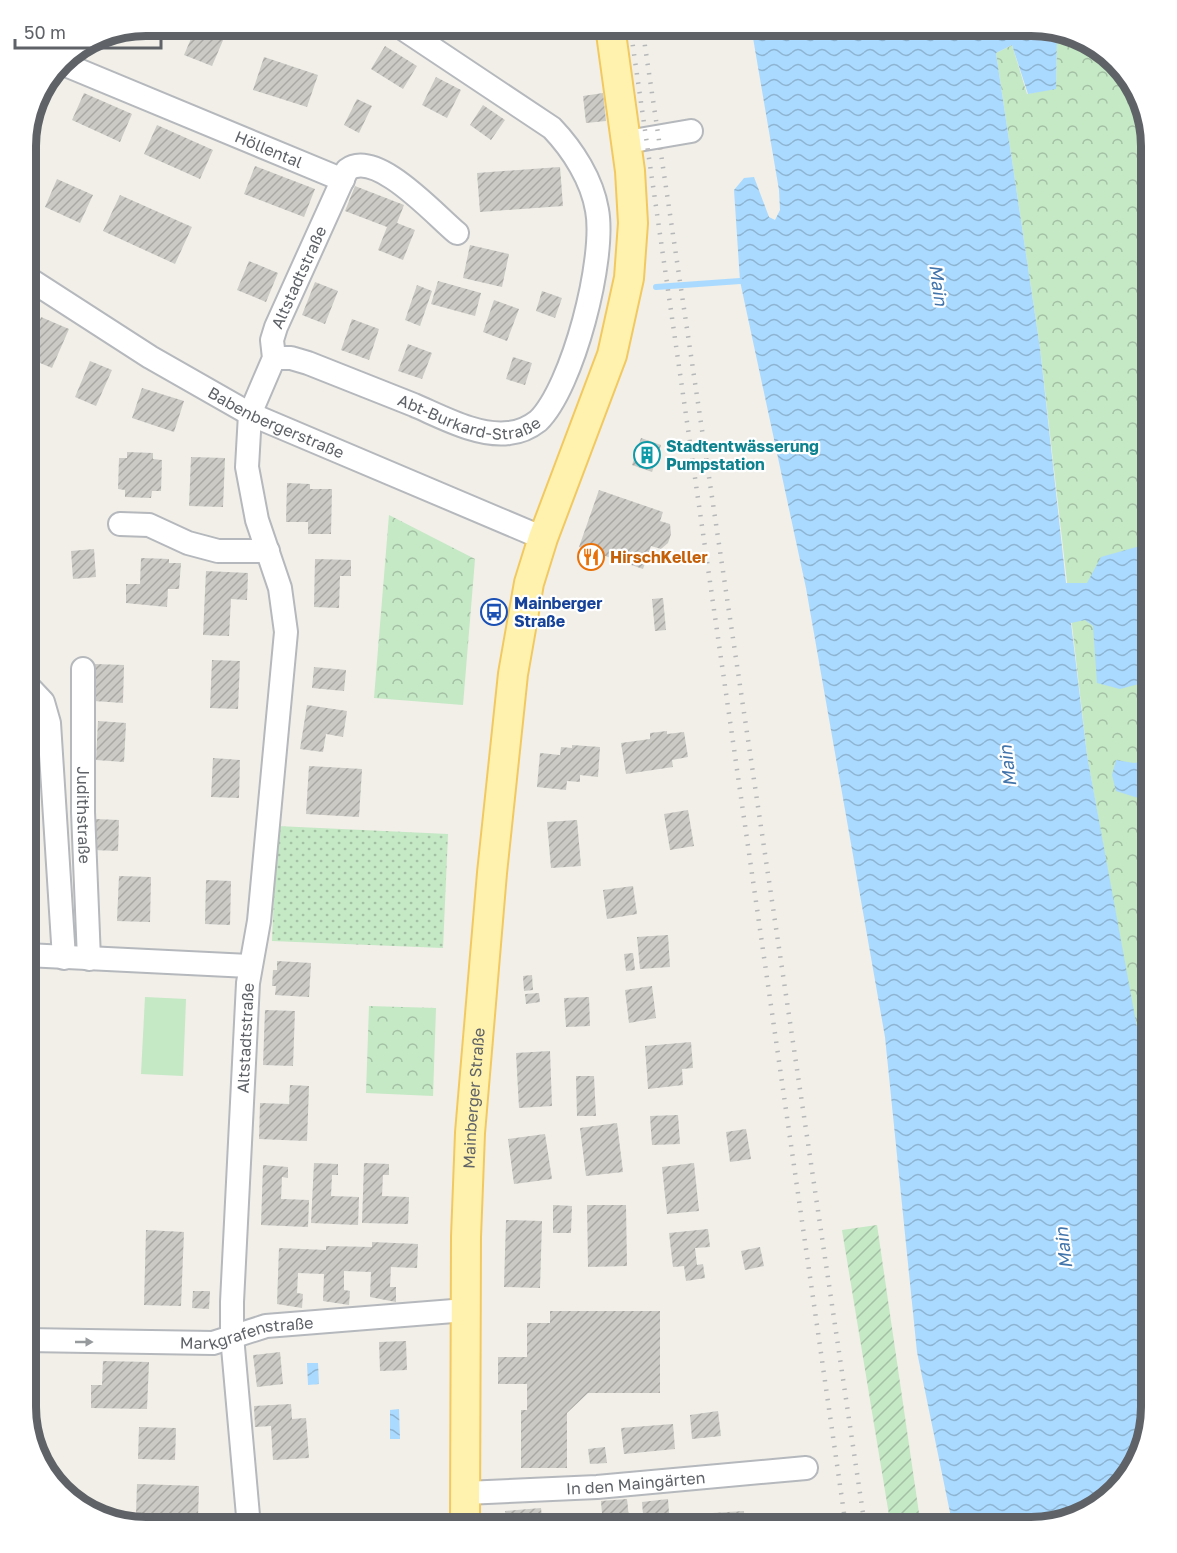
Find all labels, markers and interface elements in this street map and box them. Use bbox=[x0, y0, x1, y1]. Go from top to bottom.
scale bar bbox=[15, 12, 160, 50]
text: 50 m bbox=[24, 21, 66, 43]
street label: Höllental bbox=[232, 126, 306, 172]
street label: Altstadtstraße bbox=[267, 223, 330, 332]
water label: Main bbox=[925, 263, 953, 308]
street label: Babenbergerstraße bbox=[205, 382, 347, 463]
street label: Abt-Burkard-Straße bbox=[395, 390, 545, 444]
place label: Stadtentwässerung Pumpstation bbox=[666, 436, 819, 474]
building icon: Stadtentwässerung Pumpstation bbox=[632, 440, 662, 470]
restaurant icon: HirschKeller bbox=[576, 542, 606, 572]
place label: HirschKeller bbox=[610, 547, 708, 567]
place label: Mainberger Straße bbox=[514, 593, 602, 631]
bus stop icon: Mainberger Straße bbox=[479, 597, 509, 627]
water label: Main bbox=[993, 743, 1020, 788]
street label: Judithstraße bbox=[73, 766, 95, 864]
street label: Altstadtstraße bbox=[232, 982, 258, 1094]
street label: Mainberger Straße bbox=[459, 1027, 489, 1169]
water label: Main bbox=[1049, 1225, 1076, 1270]
street label: Markgrafenstraße bbox=[180, 1312, 314, 1354]
one-way arrow bbox=[74, 1337, 93, 1347]
street label: In den Maingärten bbox=[566, 1467, 706, 1498]

